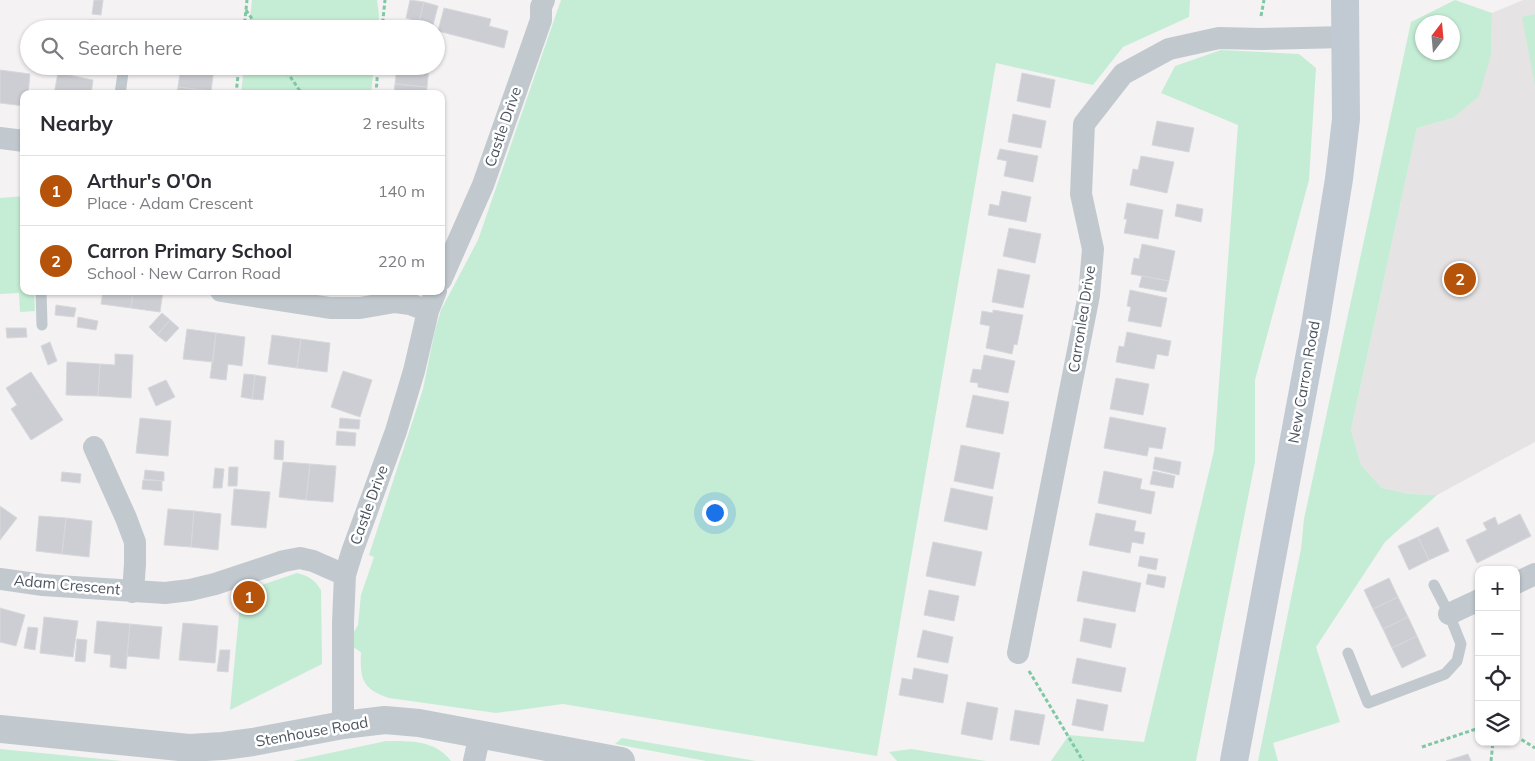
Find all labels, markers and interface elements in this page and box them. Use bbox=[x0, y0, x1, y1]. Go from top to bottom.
north arrow bbox=[1415, 15, 1460, 60]
search box bbox=[20, 20, 445, 75]
icon: search bbox=[38, 34, 66, 62]
text: Search here bbox=[78, 36, 182, 60]
street label: Castle Drive bbox=[480, 84, 525, 169]
text: Nearby bbox=[40, 110, 113, 136]
text: 2 results bbox=[362, 113, 425, 133]
text: Arthur's O'On bbox=[87, 169, 212, 193]
text: 1 bbox=[51, 181, 61, 201]
text: 140 m bbox=[378, 181, 425, 201]
text: Place · Adam Crescent bbox=[87, 193, 253, 213]
text: Carron Primary School bbox=[87, 239, 292, 263]
text: 2 bbox=[51, 251, 61, 271]
text: 220 m bbox=[378, 251, 425, 271]
pin: 2 bbox=[1444, 260, 1476, 298]
text: School · New Carron Road bbox=[87, 263, 281, 283]
street label: Carronlea Drive bbox=[1064, 264, 1099, 374]
street label: New Carron Road bbox=[1283, 319, 1324, 445]
street label: Castle Drive bbox=[345, 462, 392, 547]
your location bbox=[702, 500, 728, 526]
map controls bbox=[1475, 566, 1520, 746]
button: + bbox=[1475, 566, 1520, 611]
street label: Adam Crescent bbox=[13, 570, 121, 599]
pin: 1 bbox=[233, 578, 265, 616]
button: − bbox=[1475, 611, 1520, 656]
button: locate bbox=[1475, 656, 1520, 701]
button: layers bbox=[1475, 701, 1520, 746]
street label: Stenhouse Road bbox=[254, 712, 370, 751]

